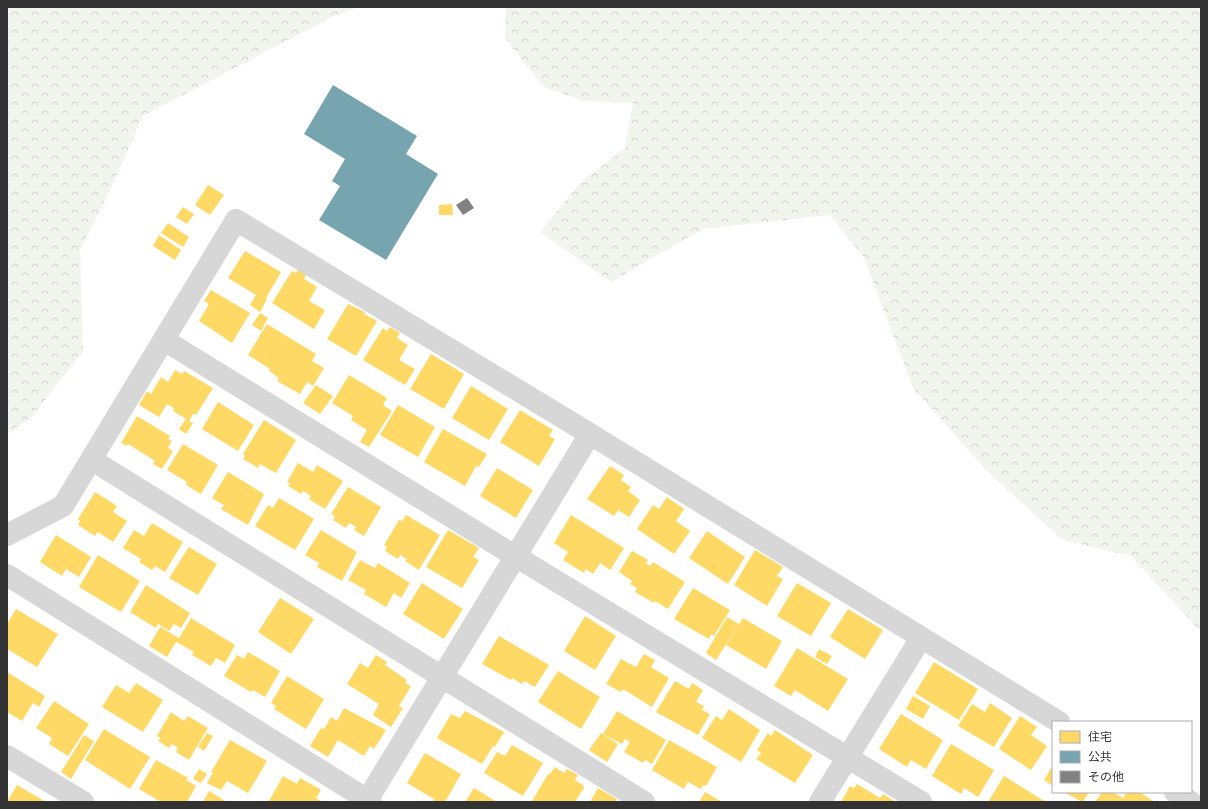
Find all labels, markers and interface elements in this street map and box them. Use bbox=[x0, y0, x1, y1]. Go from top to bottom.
legend bbox=[1052, 721, 1192, 793]
text: 住宅 bbox=[1088, 729, 1112, 744]
text: 公共 bbox=[1088, 749, 1112, 764]
text: その他 bbox=[1088, 769, 1124, 784]

